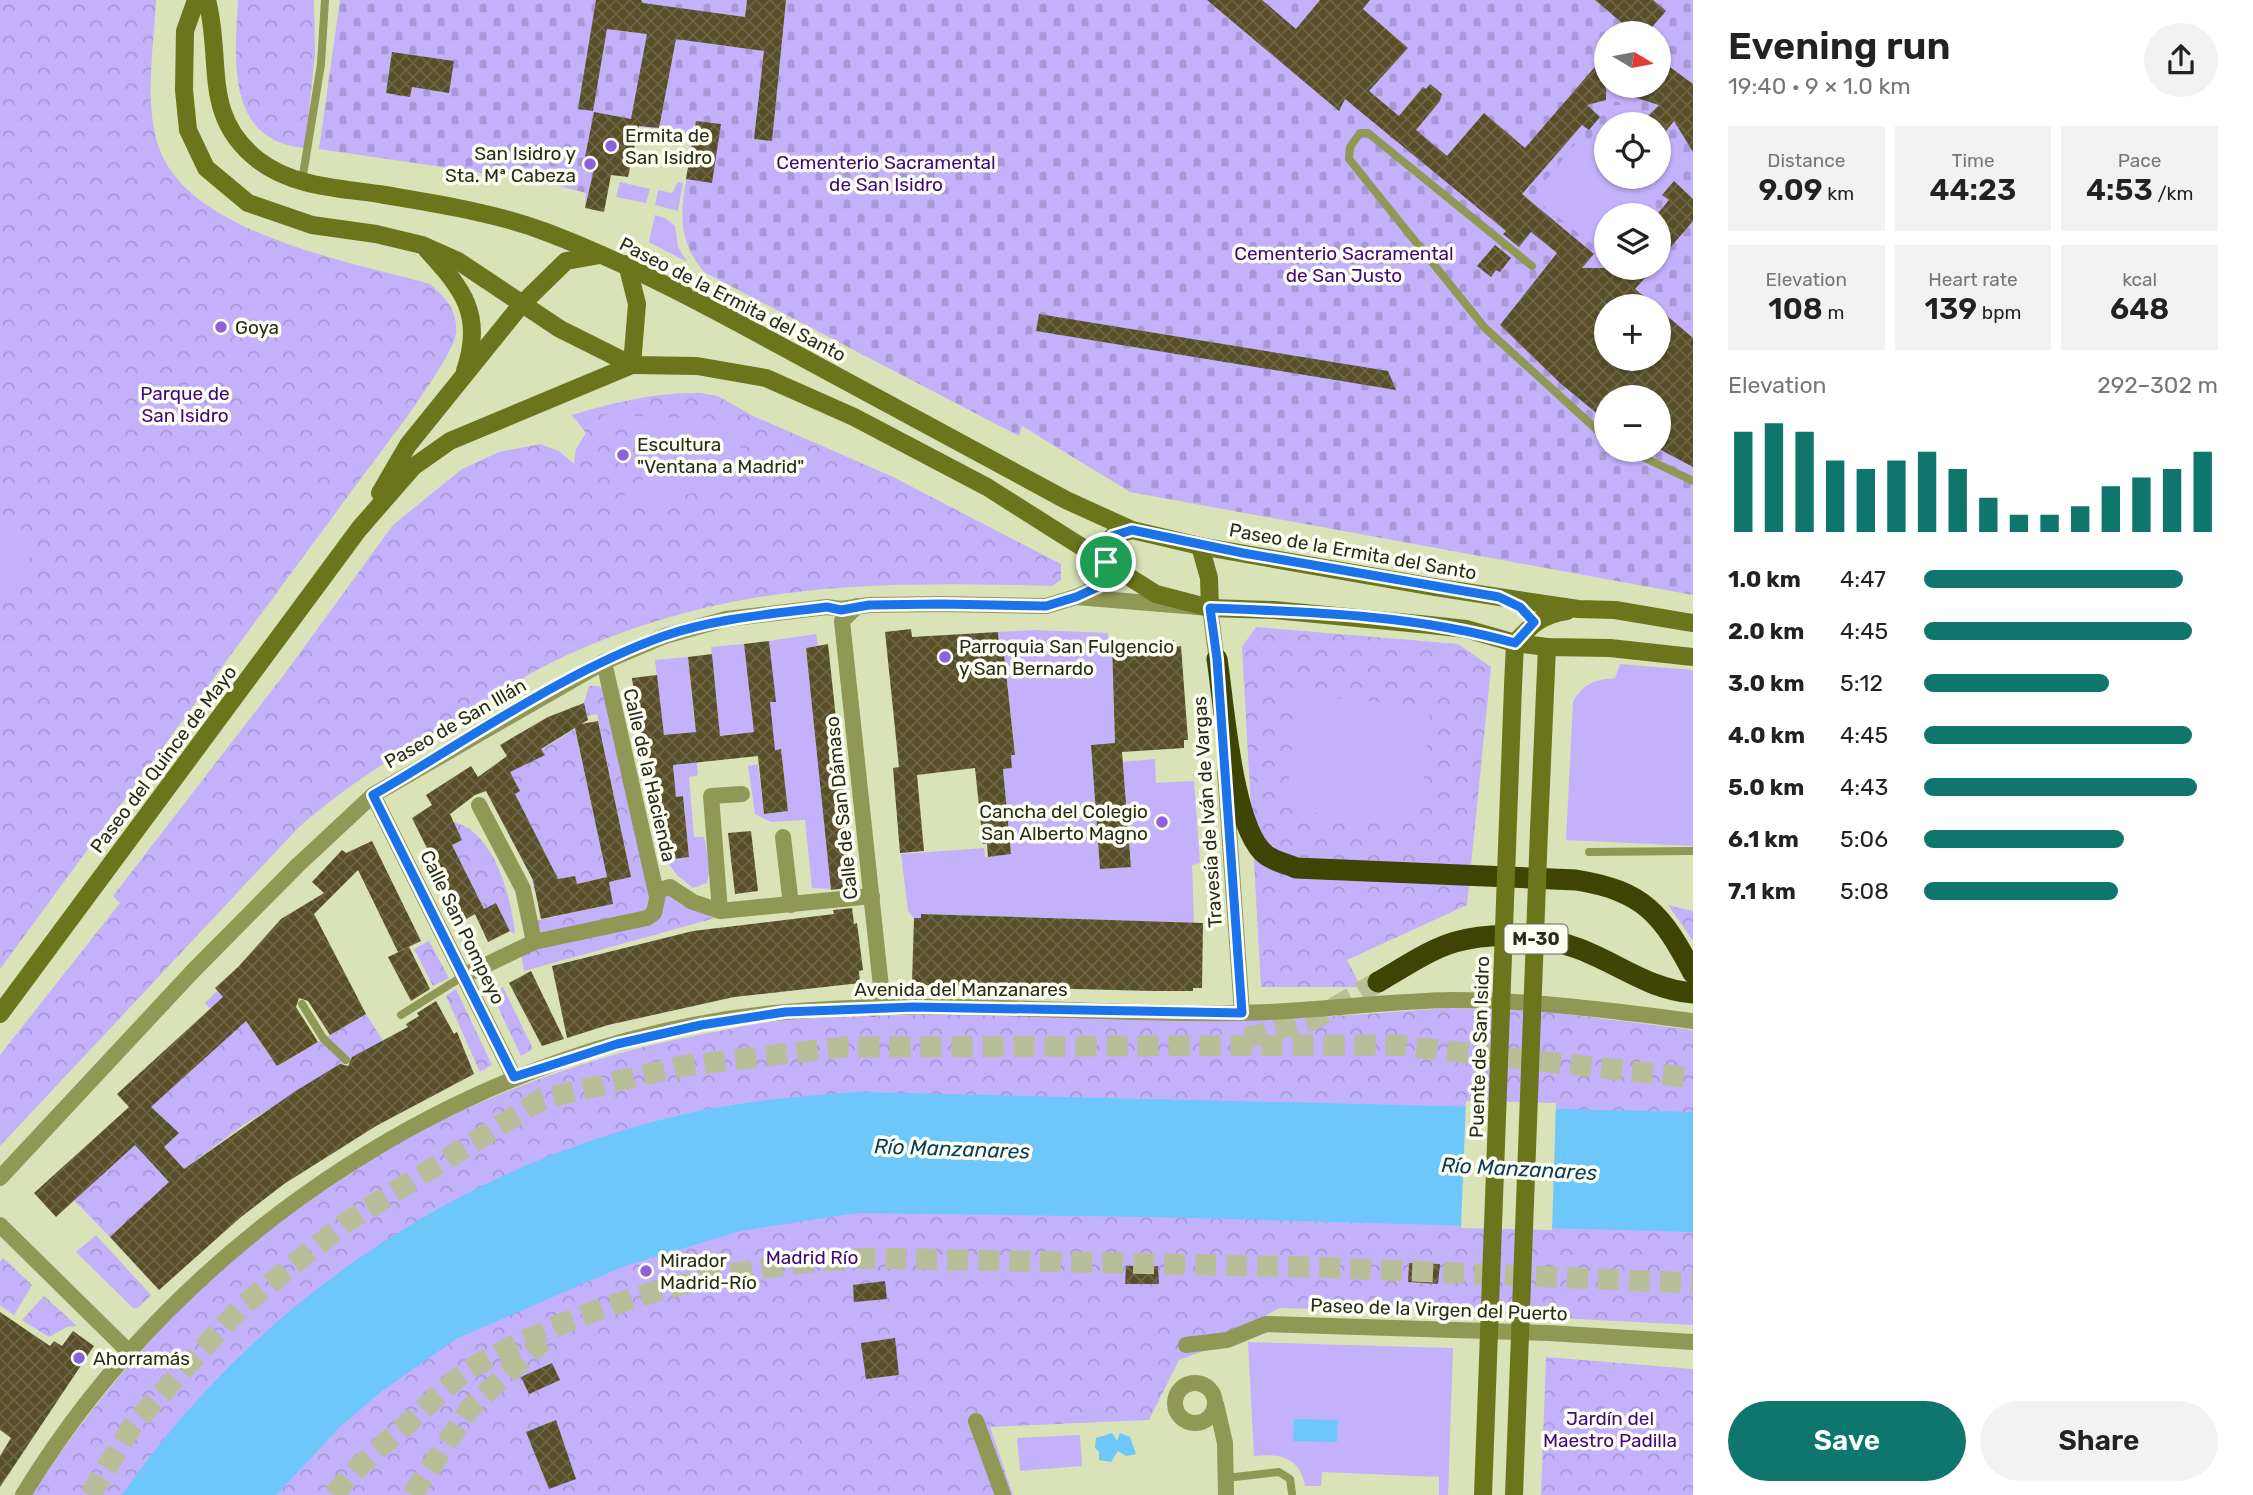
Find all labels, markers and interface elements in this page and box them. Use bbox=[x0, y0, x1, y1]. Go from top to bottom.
north arrow bbox=[1594, 21, 1671, 98]
map controls bbox=[1594, 21, 1671, 462]
text: Evening run bbox=[1728, 23, 1951, 69]
button: share bbox=[2144, 23, 2218, 97]
text: 19:40 · 9 × 1.0 km bbox=[1728, 72, 1911, 100]
button: locate bbox=[1594, 112, 1671, 189]
place label: Ermita de San Isidro bbox=[625, 124, 712, 169]
marker: Ermita de San Isidro bbox=[603, 138, 619, 154]
place label: San Isidro y Sta. Mª Cabeza bbox=[445, 142, 576, 187]
text: Distance bbox=[1767, 149, 1845, 172]
text: Time bbox=[1951, 149, 1995, 172]
text: Pace bbox=[2118, 149, 2161, 172]
park label: Cementerio Sacramental de San Isidro bbox=[776, 151, 996, 196]
marker: San Isidro y Sta. Mª Cabeza bbox=[582, 156, 598, 172]
text: 9.09 bbox=[1759, 172, 1823, 208]
text: 44:23 bbox=[1930, 172, 2016, 208]
text: 4:53 bbox=[2086, 172, 2153, 208]
text: km bbox=[1823, 182, 1854, 205]
text: /km bbox=[2153, 182, 2193, 205]
button: layers bbox=[1594, 203, 1671, 280]
street label: Paseo de la Ermita del Santo bbox=[616, 232, 850, 367]
park label: Cementerio Sacramental de San Justo bbox=[1234, 242, 1454, 287]
text: Elevation bbox=[1766, 268, 1847, 291]
text: Heart rate bbox=[1928, 268, 2018, 291]
text: kcal bbox=[2122, 268, 2157, 291]
text: 108 bbox=[1768, 291, 1823, 327]
text: 139 bbox=[1925, 291, 1977, 327]
text: 648 bbox=[2110, 291, 2169, 327]
button: + bbox=[1594, 294, 1671, 371]
text: m bbox=[1823, 301, 1844, 324]
text: bpm bbox=[1977, 301, 2021, 324]
place label: Goya bbox=[235, 316, 279, 339]
marker: Goya bbox=[213, 319, 229, 335]
text: Elevation bbox=[1728, 371, 1827, 399]
text: 292–302 m bbox=[2097, 371, 2218, 399]
park label: Parque de San Isidro bbox=[140, 382, 230, 427]
button: − bbox=[1594, 385, 1671, 462]
place label: Escultura "Ventana a Madrid" bbox=[637, 433, 804, 478]
marker: Escultura "Ventana a Madrid" bbox=[615, 447, 631, 463]
street label: Paseo de la Ermita del Santo bbox=[1227, 518, 1478, 585]
pin bbox=[1076, 532, 1136, 592]
icon: arrive bbox=[1087, 543, 1125, 581]
text: 1.0 km bbox=[1728, 565, 1801, 593]
text: 4:47 bbox=[1840, 565, 1886, 593]
text: 2.0 km bbox=[1728, 617, 1804, 645]
text: 4:45 bbox=[1840, 617, 1888, 645]
place label: Parroquia San Fulgencio y San Bernardo bbox=[959, 635, 1174, 680]
marker: Parroquia San Fulgencio y San Bernardo bbox=[937, 649, 953, 665]
street label: Paseo del Quince de Mayo bbox=[85, 661, 241, 858]
text: 3.0 km bbox=[1728, 669, 1805, 697]
text: 5:12 bbox=[1840, 669, 1883, 697]
street label: Paseo de San Illán bbox=[380, 674, 530, 773]
street label: Calle de la Hacienda bbox=[618, 686, 681, 864]
street label: Travesía de Iván de Vargas bbox=[1188, 695, 1227, 929]
street label: Calle de San Dámaso bbox=[820, 715, 863, 901]
text: 4.0 km bbox=[1728, 721, 1805, 749]
text: 4:45 bbox=[1840, 721, 1888, 749]
text: 5.0 km bbox=[1728, 773, 1804, 801]
text: 4:43 bbox=[1840, 773, 1888, 801]
place label: Cancha del Colegio San Alberto Magno bbox=[979, 800, 1148, 845]
marker: Cancha del Colegio San Alberto Magno bbox=[1154, 814, 1170, 830]
text: 6.1 km bbox=[1728, 825, 1799, 853]
text: 5:06 bbox=[1840, 825, 1888, 853]
street label: Calle San Pompeyo bbox=[415, 846, 510, 1008]
text: 7.1 km bbox=[1728, 877, 1796, 905]
text: 5:08 bbox=[1840, 877, 1889, 905]
road number: M-30 bbox=[1504, 924, 1568, 954]
street label: Puente de San Isidro bbox=[1465, 956, 1494, 1138]
street label: Avenida del Manzanares bbox=[854, 978, 1068, 1001]
water label: Río Manzanares bbox=[874, 1133, 1031, 1164]
water label: Río Manzanares bbox=[1440, 1152, 1598, 1185]
park label: Madrid Río bbox=[766, 1246, 858, 1269]
place label: Mirador Madrid-Río bbox=[660, 1249, 757, 1294]
marker: Mirador Madrid-Río bbox=[638, 1263, 654, 1279]
street label: Paseo de la Virgen del Puerto bbox=[1310, 1294, 1568, 1325]
place label: Ahorramás bbox=[93, 1347, 190, 1370]
marker: Ahorramás bbox=[71, 1350, 87, 1366]
button: Save bbox=[1728, 1401, 1966, 1481]
button: Share bbox=[1980, 1401, 2218, 1481]
park label: Jardín del Maestro Padilla bbox=[1543, 1407, 1677, 1452]

